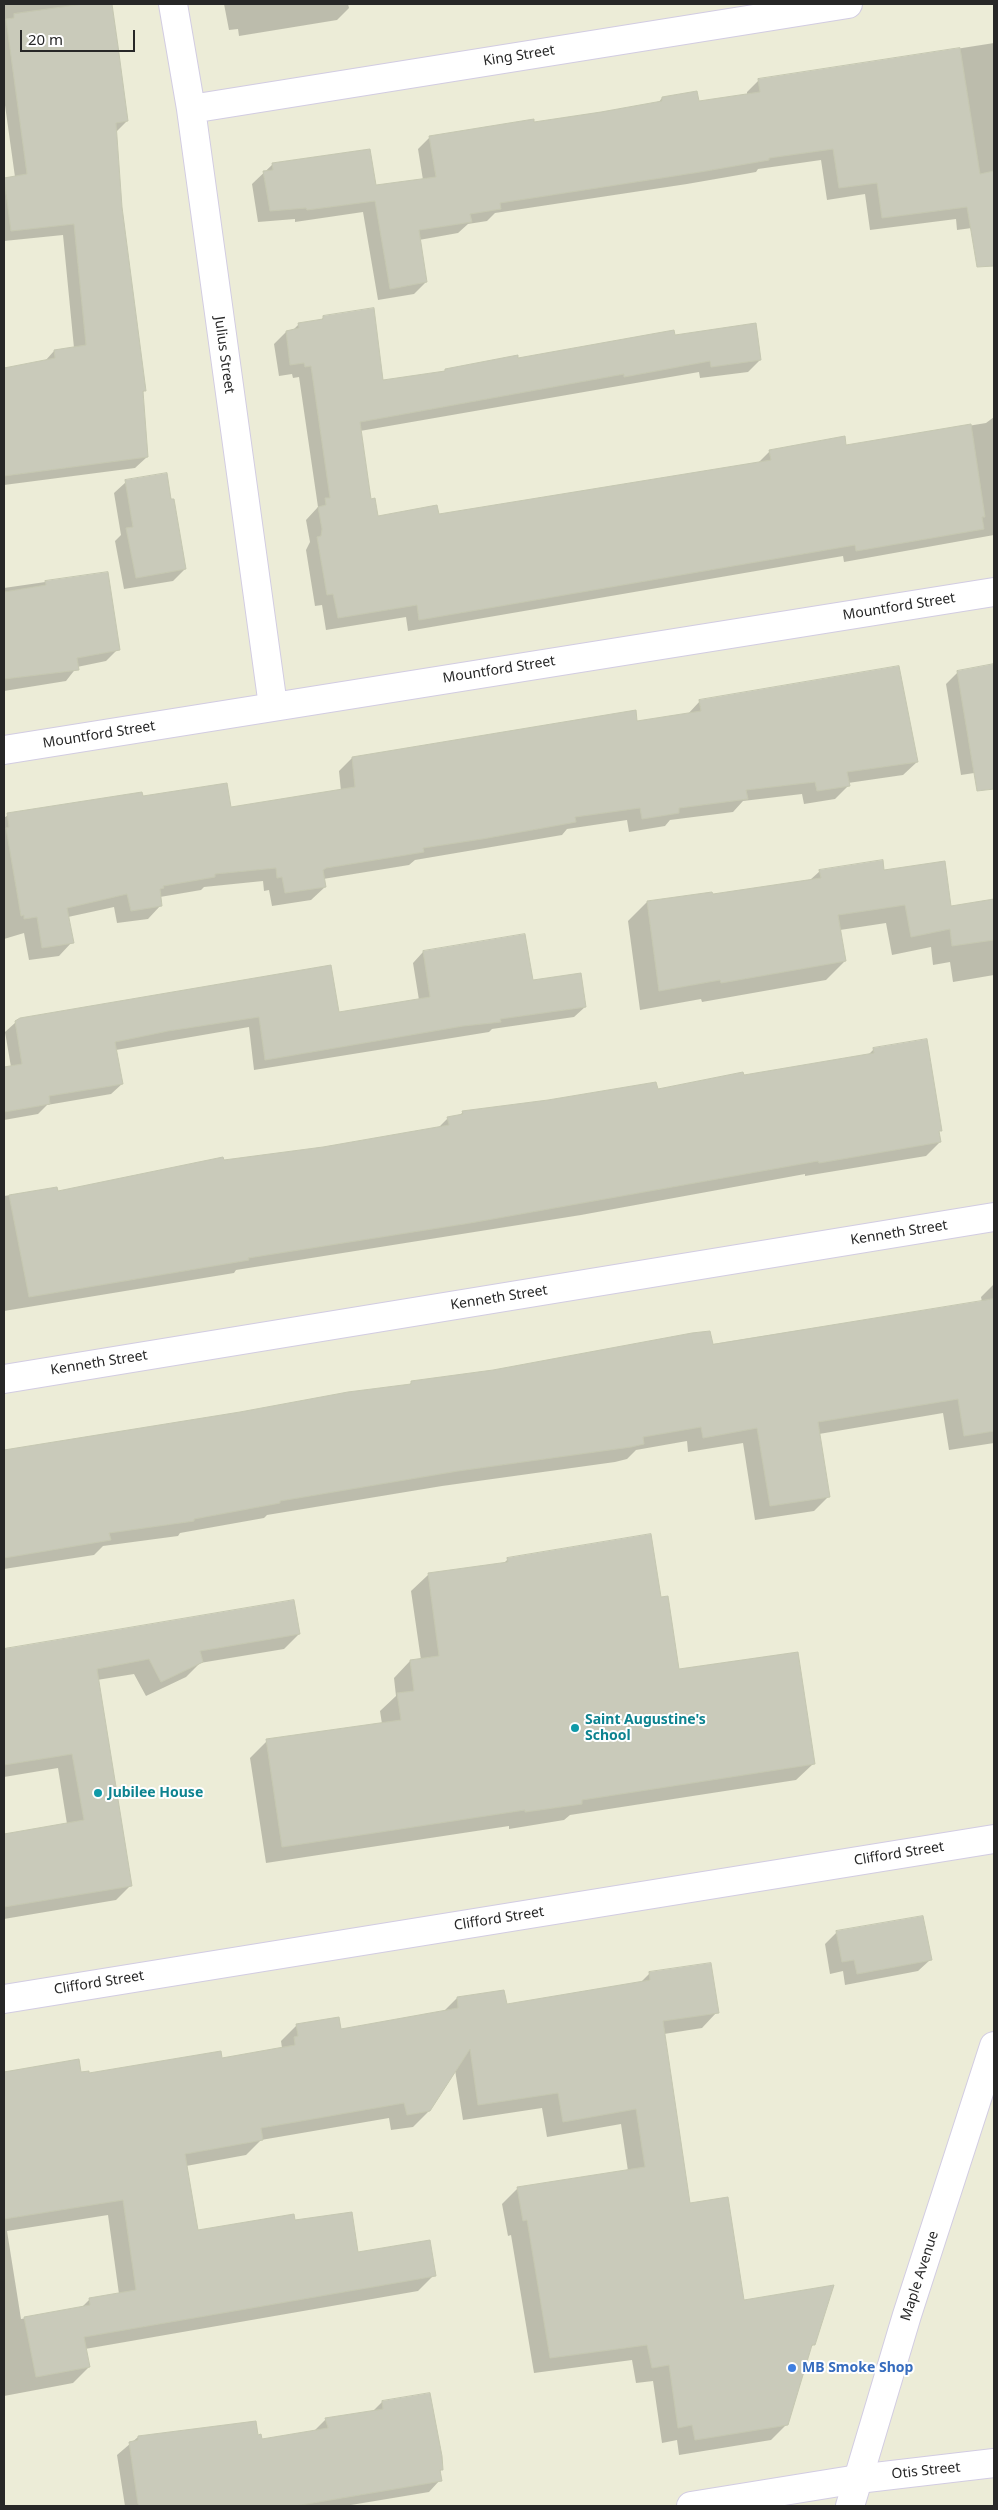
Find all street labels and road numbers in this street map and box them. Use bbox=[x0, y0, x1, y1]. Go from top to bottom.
street label: King Street bbox=[482, 42, 556, 70]
street label: Julius Street bbox=[210, 315, 238, 395]
street label: Mountford Street bbox=[842, 590, 956, 624]
street label: Mountford Street bbox=[442, 653, 556, 687]
street label: Mountford Street bbox=[42, 718, 156, 752]
street label: Kenneth Street bbox=[849, 1217, 949, 1249]
street label: Kenneth Street bbox=[449, 1282, 549, 1314]
street label: Kenneth Street bbox=[49, 1347, 149, 1379]
street label: Clifford Street bbox=[853, 1839, 945, 1869]
street label: Clifford Street bbox=[453, 1904, 545, 1934]
street label: Clifford Street bbox=[53, 1968, 145, 1998]
street label: Maple Avenue bbox=[898, 2229, 942, 2323]
street label: Otis Street bbox=[891, 2459, 961, 2483]

